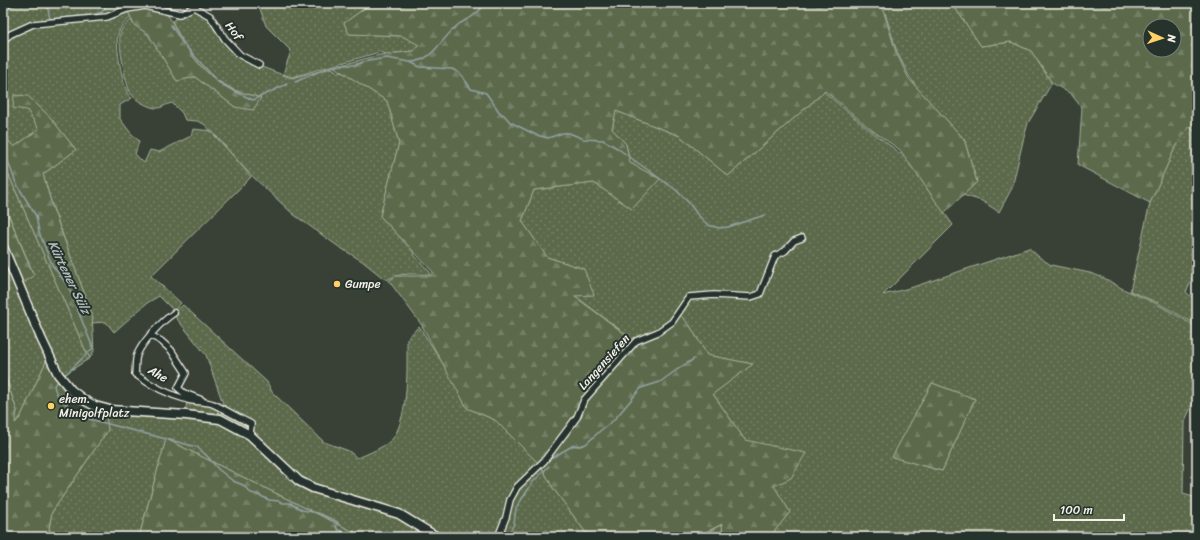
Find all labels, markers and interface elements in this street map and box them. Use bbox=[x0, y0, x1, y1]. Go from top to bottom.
street label: Hof bbox=[219, 16, 250, 47]
north arrow bbox=[1142, 18, 1182, 58]
text: N bbox=[1162, 33, 1181, 43]
water label: Kürtener Sülz bbox=[42, 236, 98, 320]
place label: Gumpe bbox=[345, 273, 381, 295]
marker: Gumpe bbox=[332, 279, 342, 289]
street label: Langensiefen bbox=[573, 328, 636, 395]
street label: Ahe bbox=[143, 359, 172, 389]
place label: ehem. Minigolfplatz bbox=[59, 388, 130, 424]
marker: ehem. Minigolfplatz bbox=[46, 401, 56, 411]
scale bar bbox=[1054, 496, 1124, 522]
text: 100 m bbox=[1060, 499, 1093, 521]

